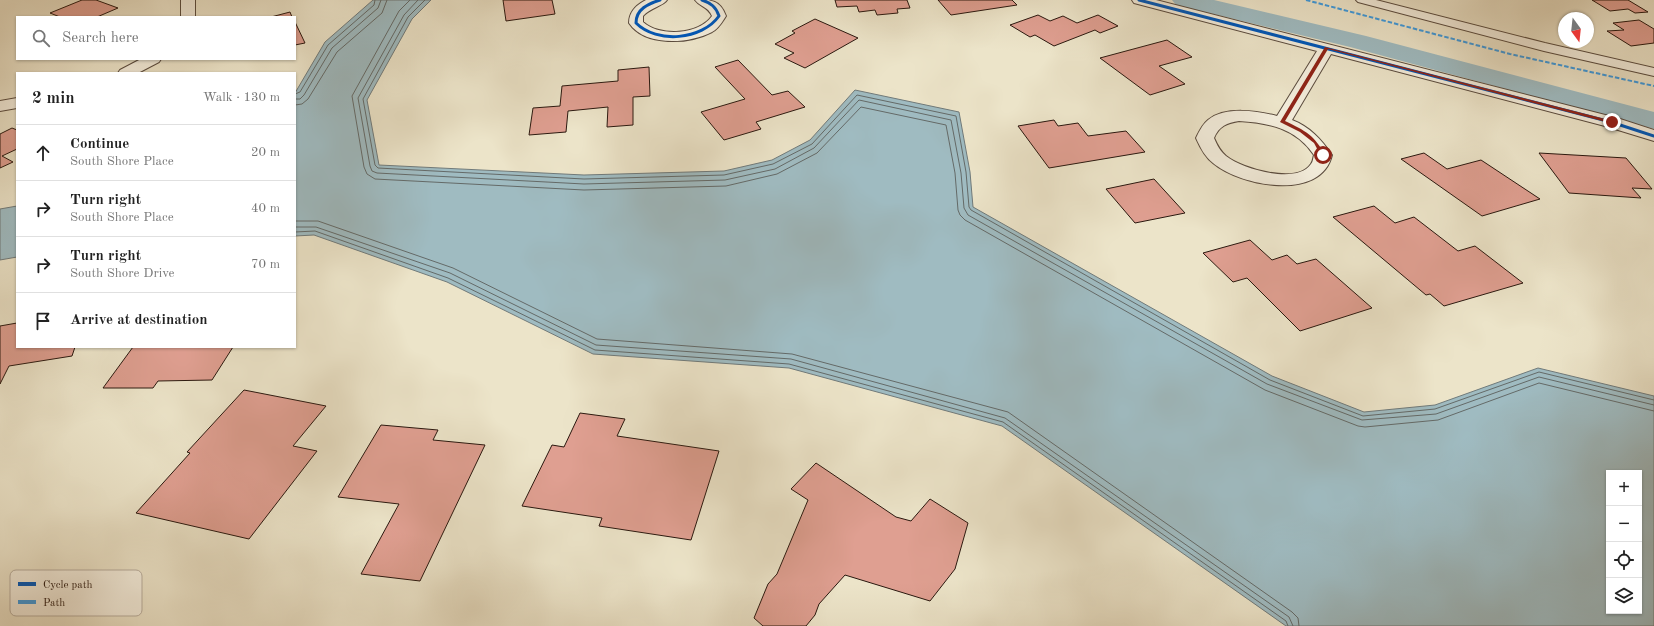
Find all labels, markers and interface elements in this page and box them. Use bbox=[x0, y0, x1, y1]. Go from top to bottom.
north arrow bbox=[1558, 12, 1594, 48]
search box bbox=[16, 16, 296, 60]
icon: search bbox=[30, 27, 52, 49]
text: Search here bbox=[62, 31, 139, 46]
text: 2 min bbox=[32, 90, 75, 107]
text: Walk · 130 m bbox=[203, 91, 280, 104]
route end bbox=[1603, 113, 1621, 131]
text: Continue bbox=[70, 137, 129, 152]
icon: ahead bbox=[32, 142, 54, 164]
text: 20 m bbox=[251, 146, 280, 159]
route start bbox=[1314, 146, 1332, 164]
text: South Shore Place bbox=[70, 155, 174, 168]
text: Turn right bbox=[70, 193, 141, 208]
icon: right bbox=[32, 198, 54, 220]
text: 40 m bbox=[251, 202, 280, 215]
text: South Shore Place bbox=[70, 211, 174, 224]
text: Turn right bbox=[70, 249, 141, 264]
icon: right bbox=[32, 254, 54, 276]
text: 70 m bbox=[251, 258, 280, 271]
text: South Shore Drive bbox=[70, 267, 174, 280]
icon: arrive bbox=[32, 310, 54, 332]
text: Arrive at destination bbox=[70, 313, 208, 328]
map controls bbox=[1606, 470, 1642, 614]
button: + bbox=[1606, 470, 1642, 506]
button: − bbox=[1606, 506, 1642, 542]
button: locate bbox=[1606, 542, 1642, 578]
legend bbox=[10, 570, 142, 616]
button: layers bbox=[1606, 578, 1642, 614]
text: Cycle path bbox=[43, 580, 93, 591]
text: Path bbox=[43, 598, 65, 609]

